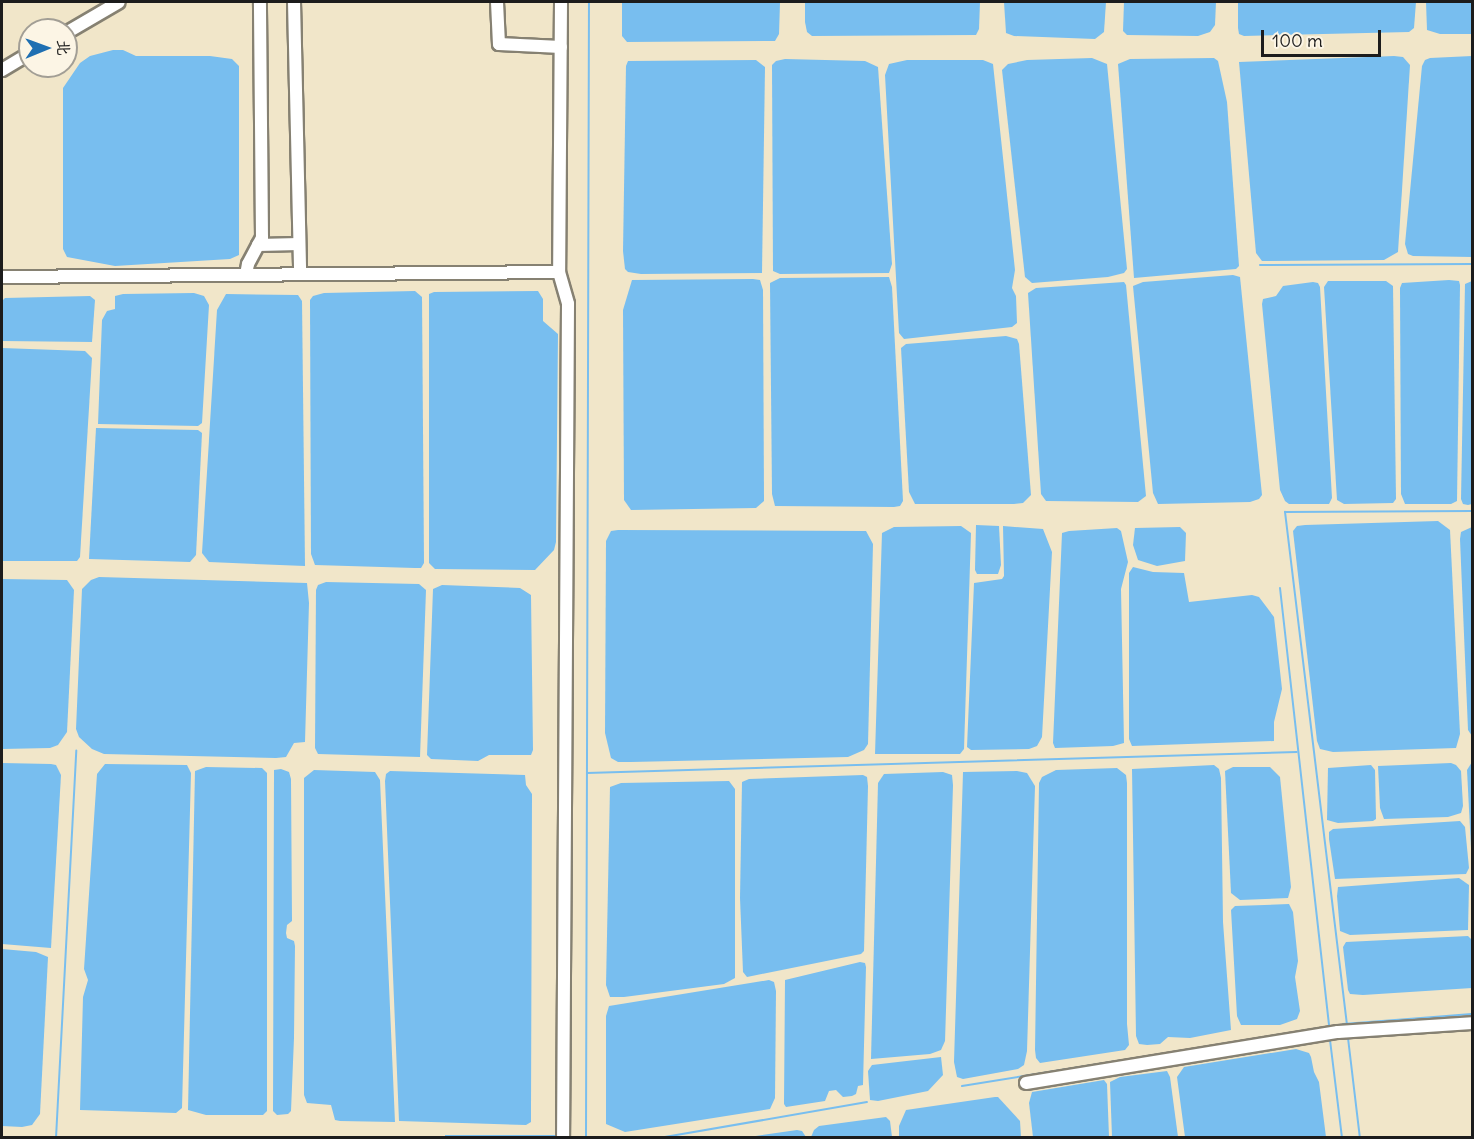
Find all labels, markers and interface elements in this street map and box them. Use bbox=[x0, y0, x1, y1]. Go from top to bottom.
north arrow bbox=[18, 18, 78, 78]
scale bar bbox=[1264, 18, 1384, 56]
text: 100 m bbox=[1272, 29, 1323, 52]
text: 北 bbox=[54, 40, 74, 56]

